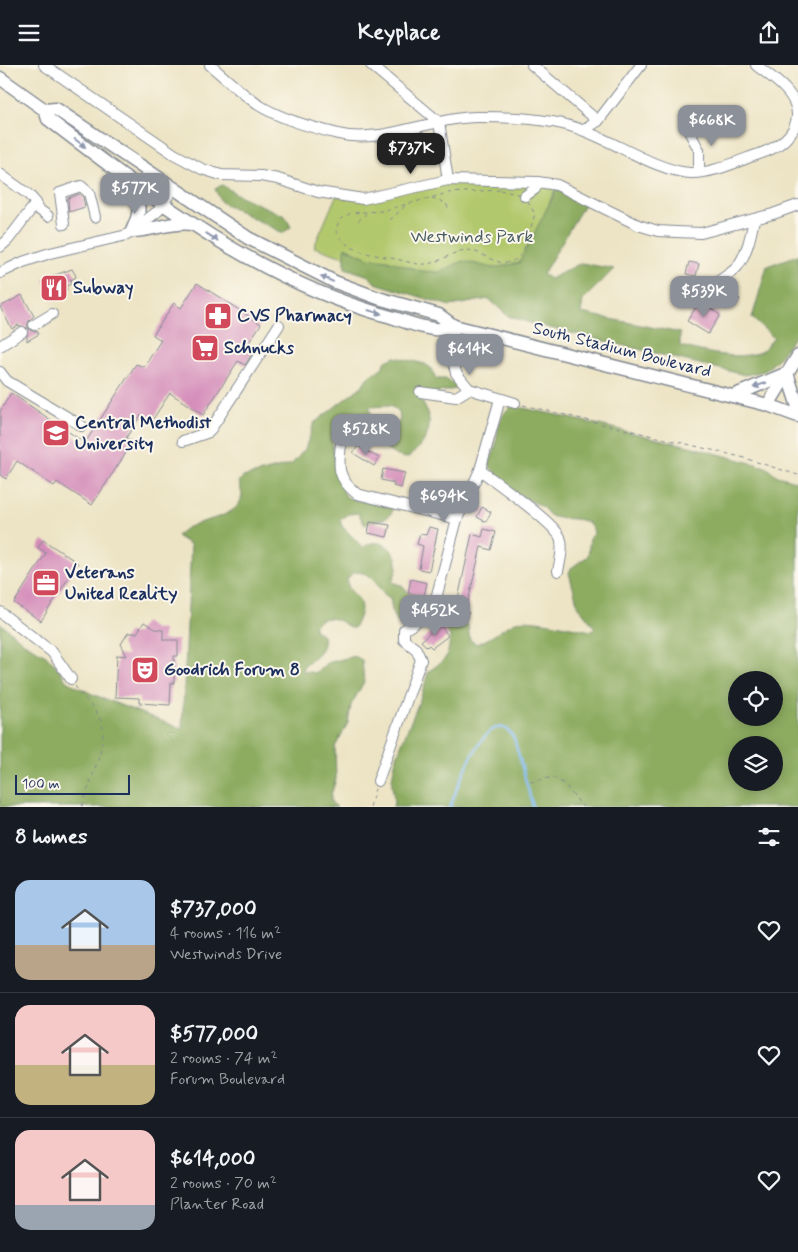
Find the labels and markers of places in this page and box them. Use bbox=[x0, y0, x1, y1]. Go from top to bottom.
pin: $668K bbox=[677, 104, 747, 147]
pin: $737K bbox=[376, 133, 446, 175]
pin: $577K bbox=[100, 173, 170, 215]
restaurant icon: Subway bbox=[39, 273, 69, 303]
pin: $539K bbox=[669, 275, 739, 318]
place label: Subway bbox=[73, 276, 134, 300]
pharmacy icon: CVS Pharmacy bbox=[203, 301, 233, 331]
place label: CVS Pharmacy bbox=[237, 304, 352, 328]
supermarket icon: Schnucks bbox=[190, 333, 220, 363]
pin: $614K bbox=[435, 333, 505, 376]
place label: Schnucks bbox=[224, 336, 294, 360]
place label: Central Methodist University bbox=[75, 411, 212, 456]
pin: $528K bbox=[331, 413, 401, 456]
school or university icon: Central Methodist University bbox=[41, 418, 71, 448]
pin: $694K bbox=[409, 481, 479, 523]
place label: Veterans United Reality bbox=[65, 561, 177, 606]
office icon: Veterans United Reality bbox=[31, 568, 61, 598]
pin: $452K bbox=[400, 595, 470, 637]
theatre icon: Goodrich Forum 8 bbox=[130, 655, 160, 685]
place label: Goodrich Forum 8 bbox=[164, 658, 300, 682]

